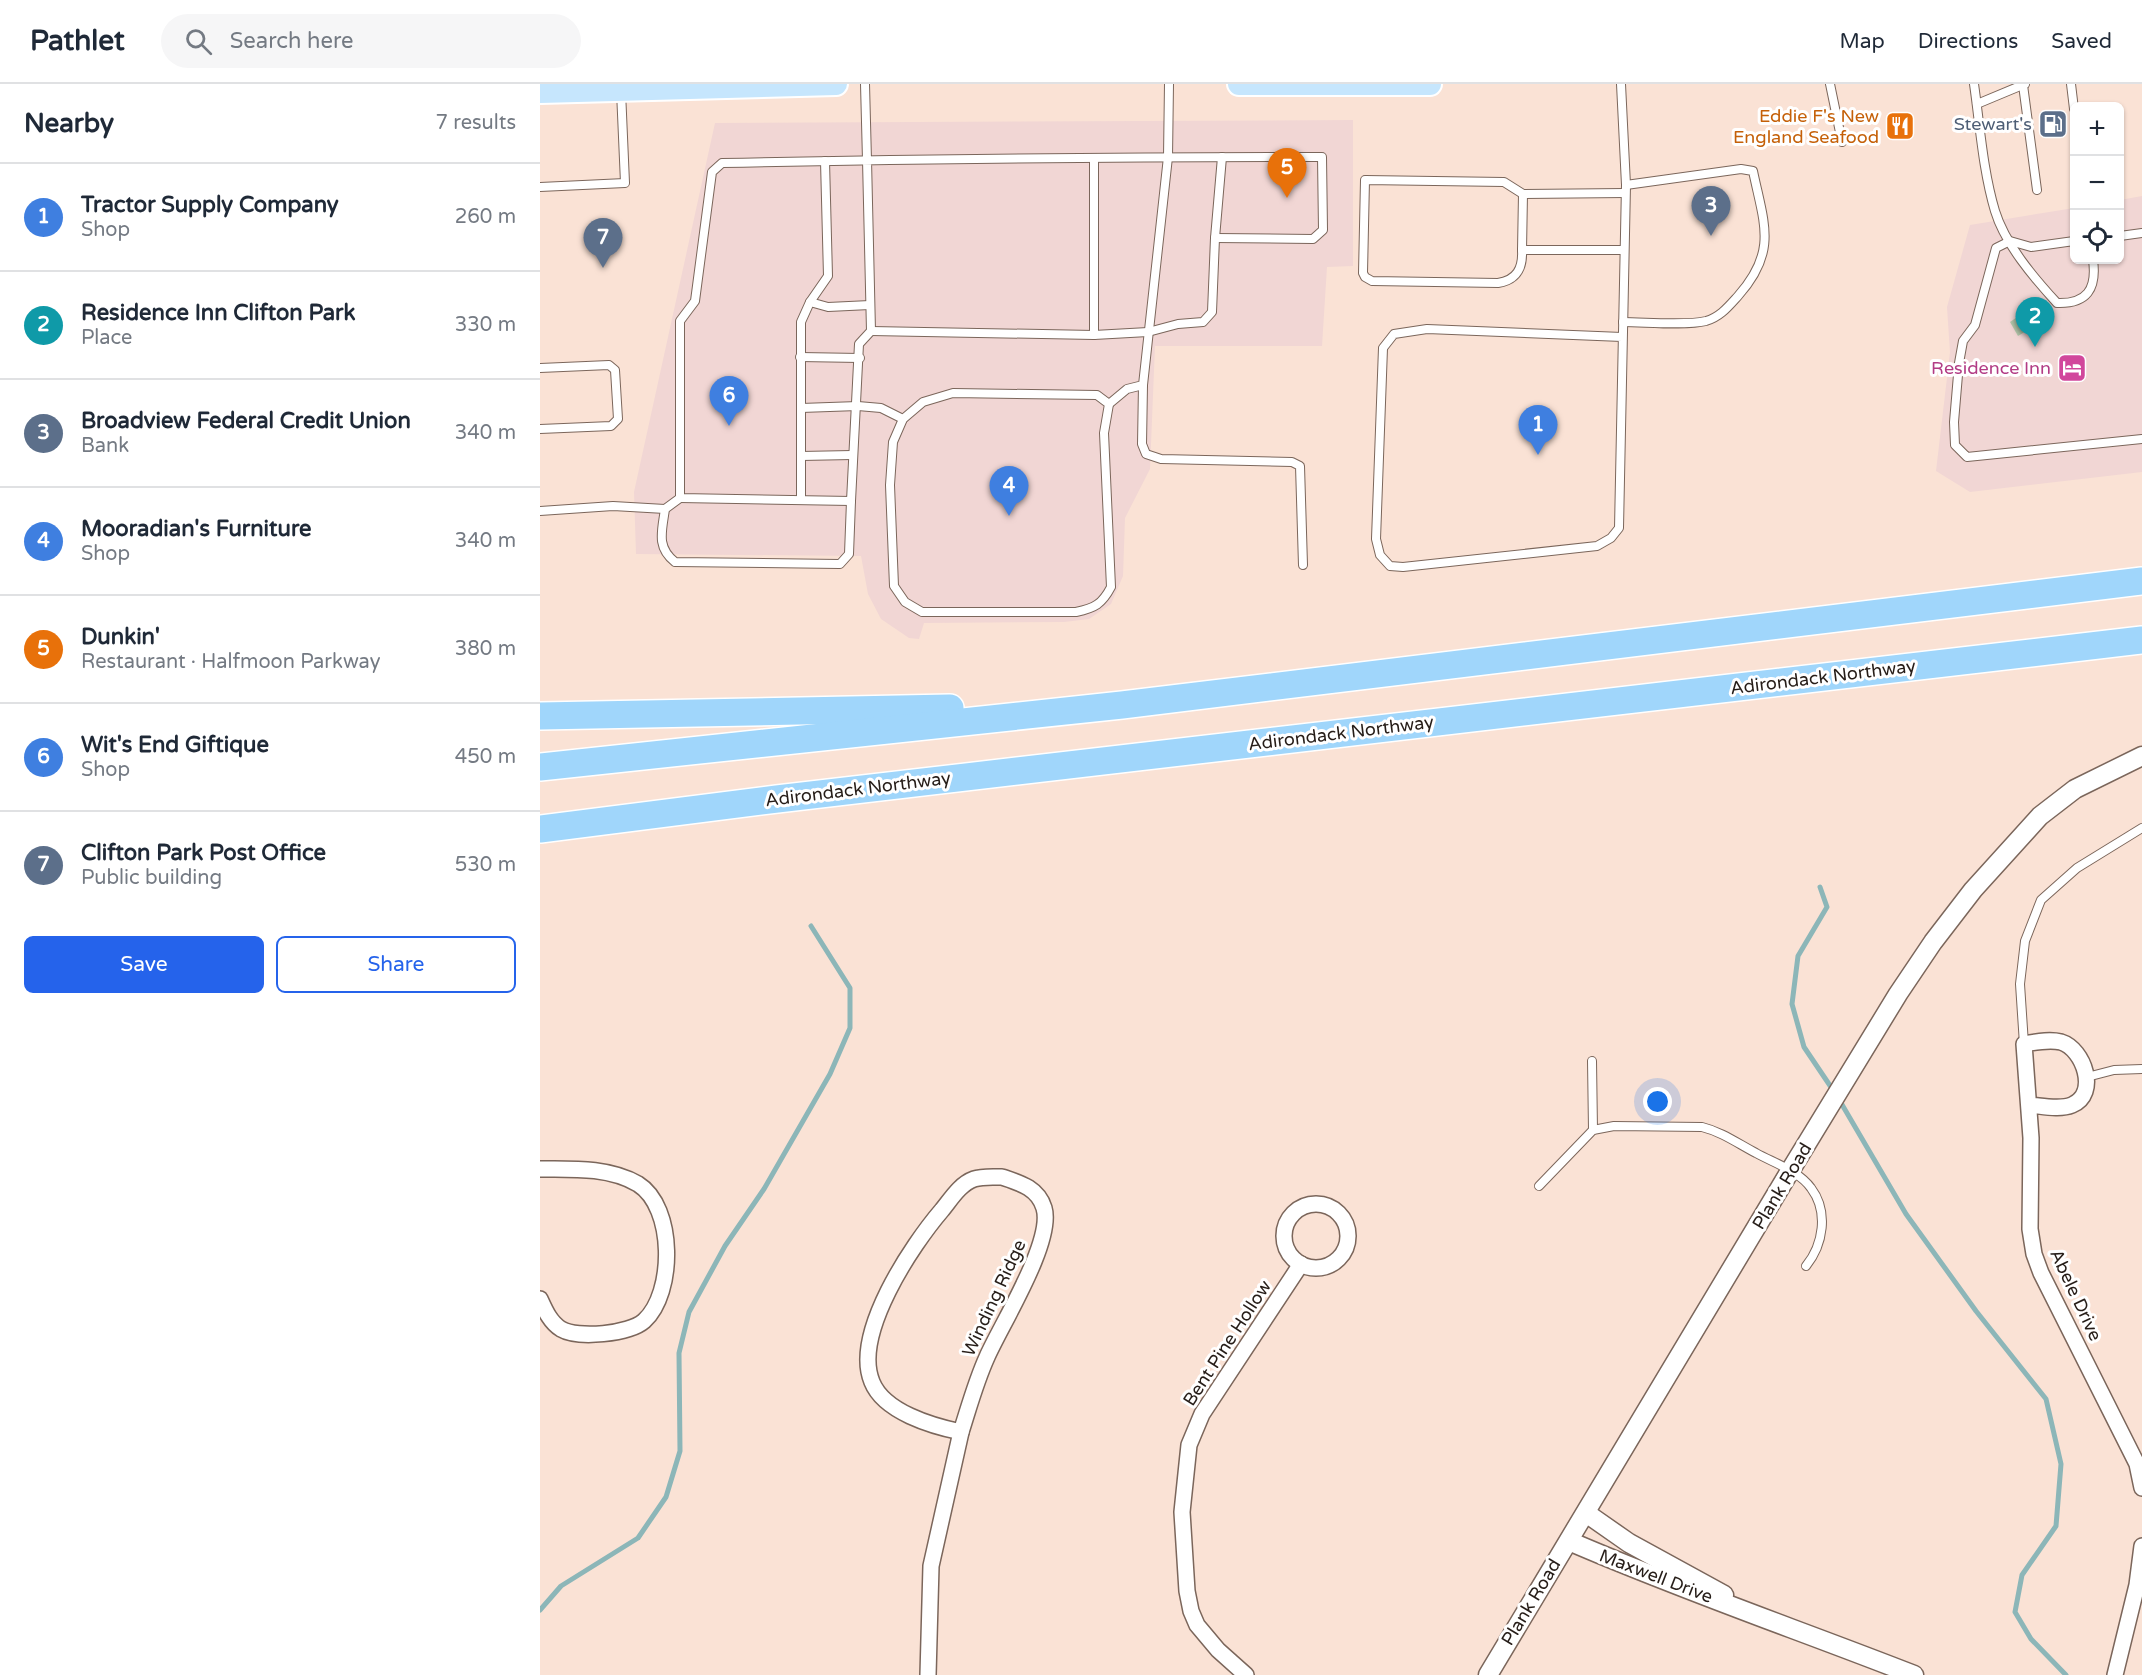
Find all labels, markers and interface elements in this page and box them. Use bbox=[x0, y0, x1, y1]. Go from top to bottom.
search box bbox=[161, 14, 581, 68]
text: Pathlet bbox=[30, 24, 125, 58]
icon: search bbox=[182, 25, 215, 58]
text: Search here bbox=[230, 28, 353, 54]
text: Map bbox=[1839, 29, 1885, 54]
text: Directions bbox=[1918, 29, 2018, 54]
text: Saved bbox=[2051, 29, 2112, 54]
map controls bbox=[2070, 102, 2124, 264]
button: + bbox=[2070, 102, 2124, 156]
place label: Eddie F's New England Seafood bbox=[1733, 105, 1879, 148]
text: Nearby bbox=[24, 108, 114, 139]
fuel station icon: Stewart's bbox=[2037, 108, 2069, 140]
restaurant icon: Eddie F's New England Seafood bbox=[1884, 110, 1916, 142]
text: 7 results bbox=[436, 111, 516, 135]
place label: Stewart's bbox=[1954, 113, 2032, 135]
pin: 5 bbox=[1268, 148, 1306, 198]
button: − bbox=[2070, 156, 2124, 210]
pin: 3 bbox=[1692, 186, 1730, 236]
text: Tractor Supply Company bbox=[81, 192, 339, 218]
text: 1 bbox=[37, 205, 50, 229]
text: 260 m bbox=[455, 205, 516, 229]
button: locate bbox=[2070, 210, 2124, 264]
text: Shop bbox=[81, 218, 130, 242]
pin: 7 bbox=[584, 218, 622, 268]
pin: 2 bbox=[2016, 298, 2054, 347]
text: Residence Inn Clifton Park bbox=[81, 300, 355, 326]
text: 2 bbox=[37, 313, 50, 337]
text: 330 m bbox=[455, 313, 516, 337]
text: Place bbox=[81, 326, 132, 350]
hotel icon: Residence Inn bbox=[2056, 352, 2088, 384]
place label: Residence Inn bbox=[1931, 357, 2051, 379]
pin: 6 bbox=[710, 376, 748, 426]
pin: 1 bbox=[1518, 406, 1558, 455]
text: Broadview Federal Credit Union bbox=[81, 408, 411, 434]
text: 3 bbox=[37, 421, 50, 445]
text: 340 m bbox=[455, 421, 516, 445]
text: Bank bbox=[81, 434, 129, 458]
pin: 4 bbox=[990, 466, 1028, 516]
text: Mooradian's Furniture bbox=[81, 516, 311, 542]
text: 4 bbox=[37, 529, 50, 553]
text: 340 m bbox=[455, 529, 516, 553]
text: Shop bbox=[81, 542, 130, 566]
text: Dunkin' bbox=[81, 624, 160, 650]
text: 5 bbox=[37, 637, 50, 661]
text: 380 m bbox=[455, 637, 516, 661]
text: Restaurant · Halfmoon Parkway bbox=[81, 650, 380, 674]
street label: Adirondack Northway bbox=[1729, 655, 1917, 699]
street label: Adirondack Northway bbox=[1247, 711, 1435, 755]
text: Wit's End Giftique bbox=[81, 732, 269, 758]
text: 6 bbox=[37, 745, 50, 769]
text: 450 m bbox=[455, 745, 516, 769]
text: Shop bbox=[81, 758, 130, 782]
street label: Adirondack Northway bbox=[764, 767, 952, 811]
text: Clifton Park Post Office bbox=[81, 840, 326, 866]
text: 7 bbox=[37, 853, 50, 877]
text: 530 m bbox=[455, 853, 516, 877]
text: Public building bbox=[81, 866, 222, 890]
button: Save bbox=[24, 936, 264, 993]
button: Share bbox=[276, 936, 516, 993]
your location bbox=[1643, 1087, 1672, 1116]
street label: Plank Road bbox=[1748, 1139, 1816, 1233]
street label: Winding Ridge bbox=[957, 1236, 1031, 1360]
street label: Abele Drive bbox=[2045, 1246, 2107, 1344]
street label: Bent Pine Hollow bbox=[1178, 1276, 1276, 1410]
street label: Maxwell Drive bbox=[1596, 1544, 1716, 1608]
street label: Plank Road bbox=[1497, 1555, 1565, 1649]

